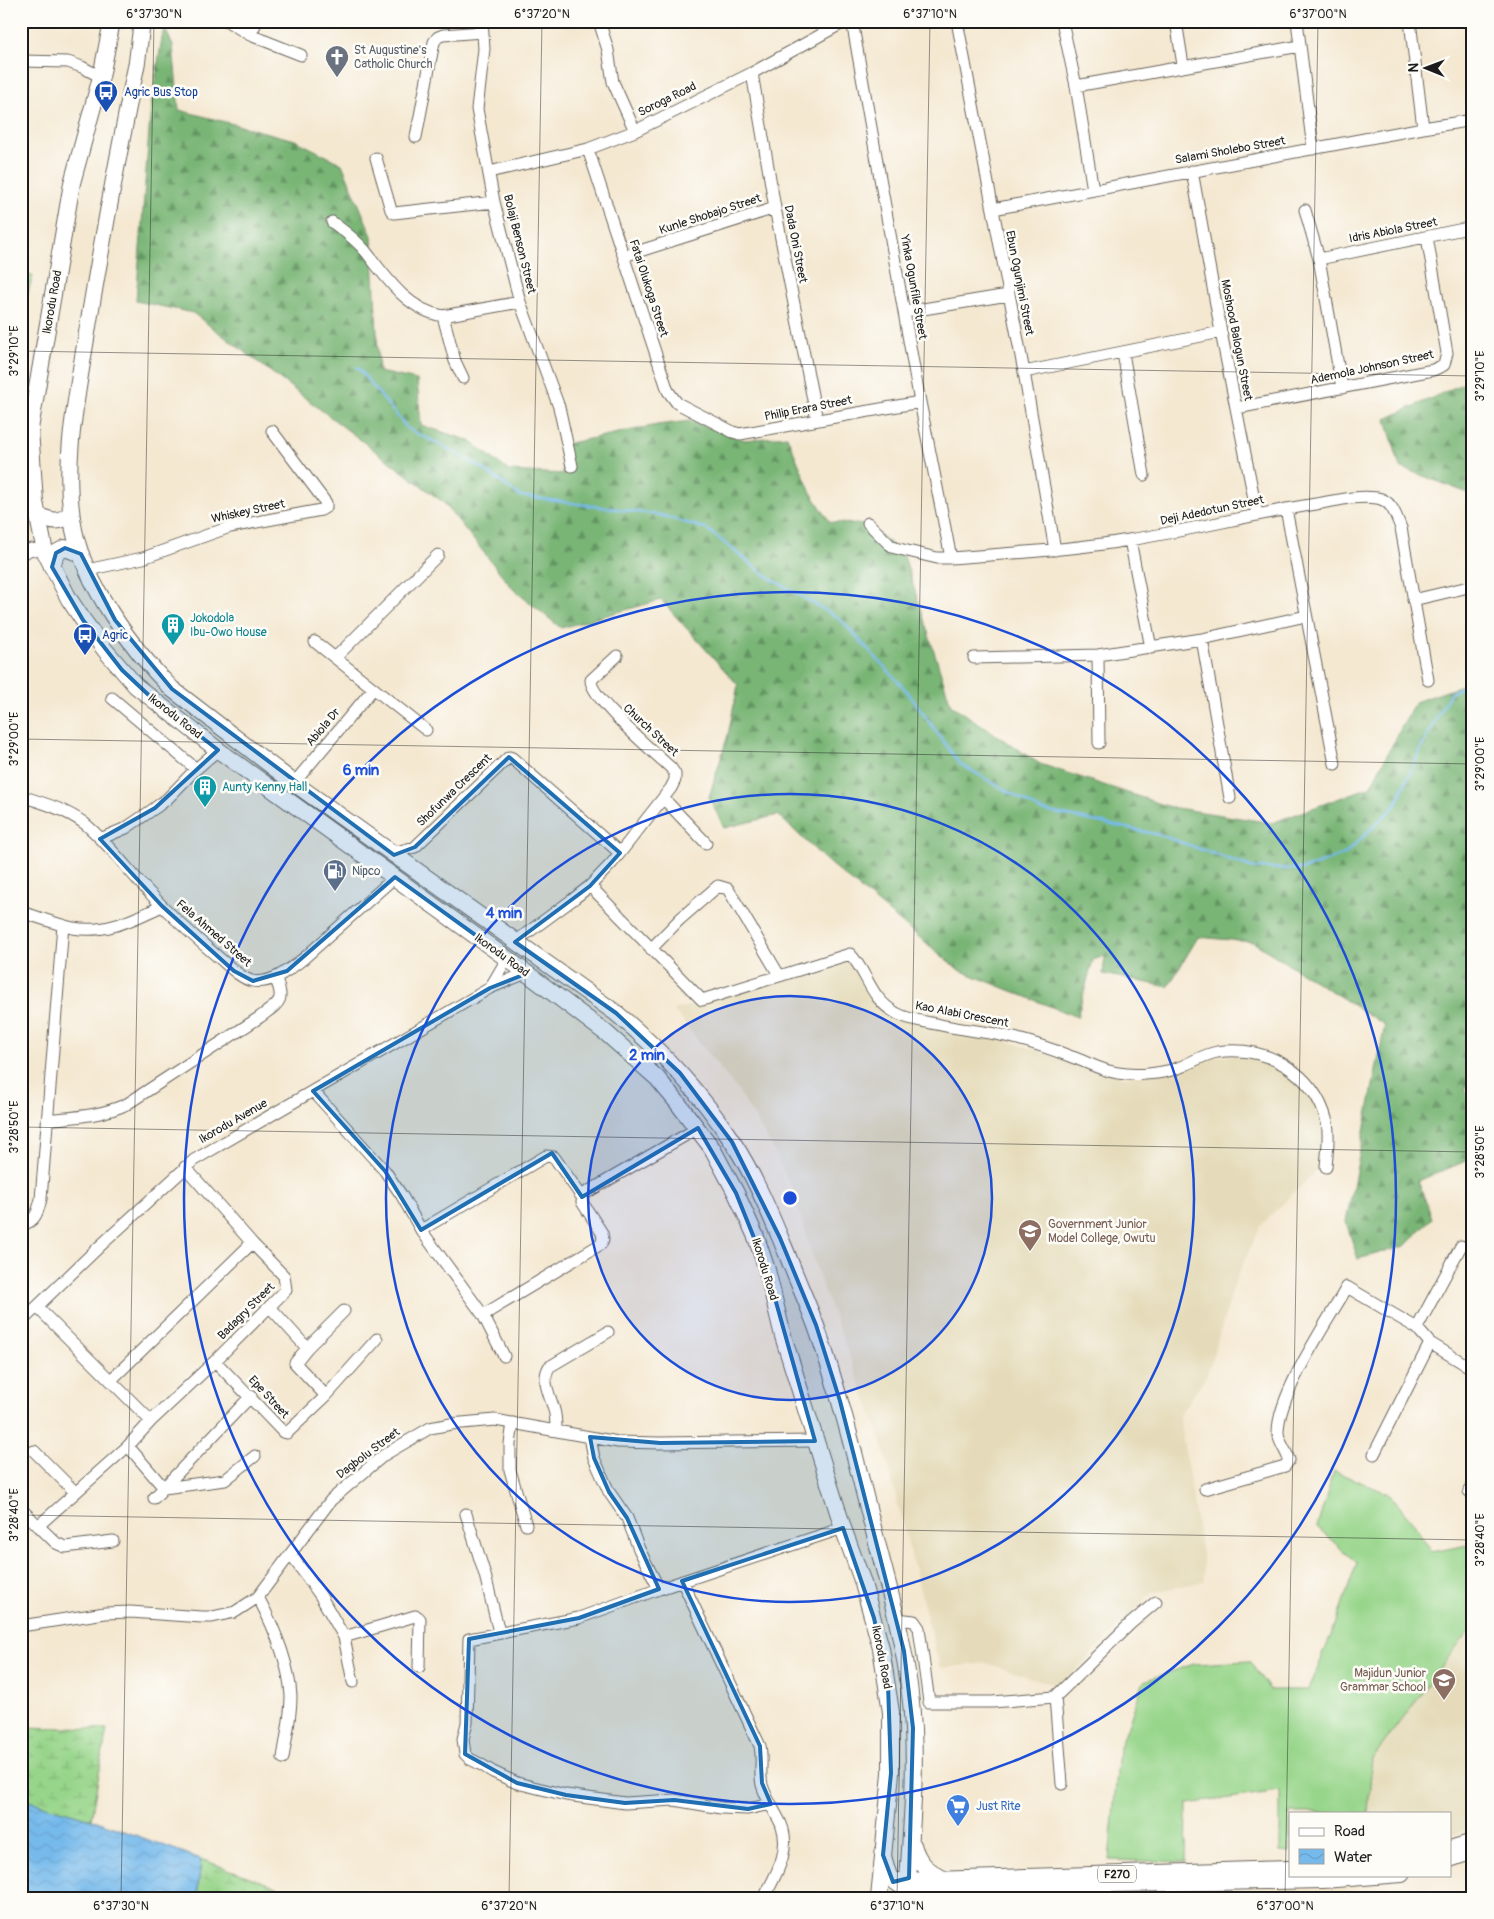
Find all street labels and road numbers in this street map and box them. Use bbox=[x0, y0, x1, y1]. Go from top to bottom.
street label: Soroga Road bbox=[636, 79, 699, 120]
street label: Salami Sholebo Street bbox=[1174, 133, 1287, 168]
street label: Kunle Shobajo Street bbox=[657, 191, 763, 238]
street label: Bolaji Benson Street bbox=[500, 193, 539, 295]
street label: Dada Oni Street bbox=[781, 204, 810, 284]
street label: Idris Abiola Street bbox=[1348, 215, 1439, 246]
street label: Ebun Ogunjimi Street bbox=[1002, 229, 1037, 337]
street label: Yinka Ogunfile Street bbox=[897, 233, 930, 341]
street label: Fatai Olukoga Street bbox=[626, 238, 671, 339]
street label: Ikorodu Road bbox=[39, 269, 66, 335]
street label: Moshood Balogun Street bbox=[1217, 278, 1256, 402]
street label: Ademola Johnson Street bbox=[1309, 347, 1435, 388]
street label: Philip Erara Street bbox=[763, 393, 853, 424]
street label: Deji Adedotun Street bbox=[1159, 492, 1265, 529]
street label: Whiskey Street bbox=[210, 496, 286, 527]
street label: Ikorodu Road bbox=[145, 691, 205, 742]
street label: Church Street bbox=[620, 701, 682, 760]
street label: Abiola Dr bbox=[303, 705, 344, 749]
street label: Shofunwa Crescent bbox=[414, 751, 495, 830]
street label: Fela Ahmed Street bbox=[173, 897, 255, 970]
street label: Ikorodu Road bbox=[471, 930, 532, 981]
street label: Kao Alabi Crescent bbox=[914, 998, 1010, 1031]
street label: Ikorodu Avenue bbox=[196, 1096, 270, 1147]
street label: Ikorodu Road bbox=[748, 1236, 781, 1302]
street label: Badagry Street bbox=[215, 1280, 278, 1343]
street label: Epe Street bbox=[245, 1373, 292, 1422]
street label: Dagbolu Street bbox=[334, 1425, 403, 1482]
street label: Ikorodu Road bbox=[868, 1624, 895, 1690]
road number: F270 bbox=[1098, 1866, 1136, 1882]

